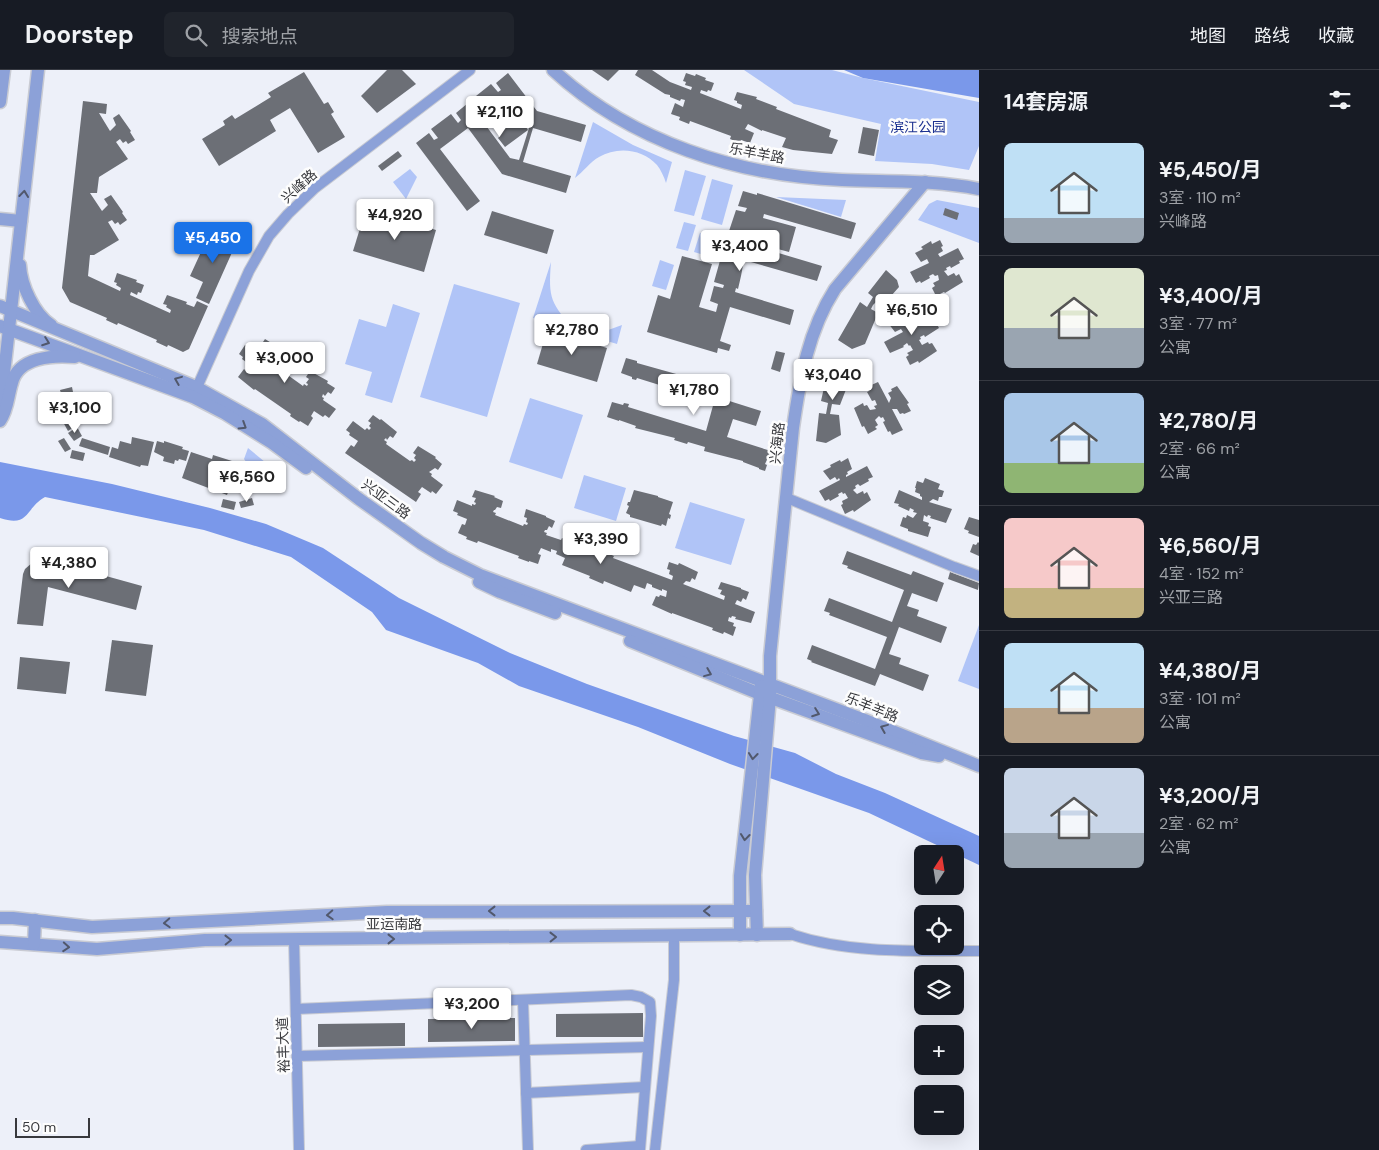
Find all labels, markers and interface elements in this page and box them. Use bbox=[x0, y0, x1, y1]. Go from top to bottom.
search box bbox=[164, 12, 514, 57]
text: Doorstep bbox=[25, 19, 134, 50]
icon: search bbox=[182, 21, 210, 49]
text: 搜索地点 bbox=[222, 24, 298, 49]
text: 地图 bbox=[1190, 24, 1226, 48]
text: 路线 bbox=[1254, 24, 1290, 48]
text: 收藏 bbox=[1318, 24, 1354, 48]
icon: filters bbox=[1326, 86, 1354, 114]
text: 14套房源 bbox=[1004, 88, 1088, 116]
pin: ¥2,110 bbox=[459, 96, 541, 138]
text: ¥2,110 bbox=[477, 101, 523, 122]
park label: 滨江公园 bbox=[890, 118, 946, 136]
street label: 乐羊羊路 bbox=[728, 139, 786, 167]
text: ¥5,450/月 bbox=[1159, 156, 1262, 184]
icon: home bbox=[1044, 163, 1104, 223]
street label: 兴峰路 bbox=[277, 165, 321, 207]
text: 3室 · 110 m² bbox=[1159, 187, 1241, 208]
one-way arrow bbox=[18, 190, 29, 198]
pin: ¥4,920 bbox=[354, 198, 436, 241]
text: ¥4,920 bbox=[367, 204, 423, 225]
text: 兴峰路 bbox=[1159, 211, 1207, 232]
pin: ¥5,450 bbox=[172, 222, 254, 264]
text: ¥5,450 bbox=[185, 227, 241, 248]
pin: ¥3,400 bbox=[699, 230, 781, 272]
text: ¥3,400 bbox=[712, 235, 768, 256]
text: ¥3,400/月 bbox=[1159, 282, 1263, 310]
icon: home bbox=[1044, 288, 1104, 348]
pin: ¥6,510 bbox=[871, 294, 953, 336]
text: ¥6,510 bbox=[886, 299, 938, 320]
text: 3室 · 77 m² bbox=[1159, 313, 1237, 334]
pin: ¥2,780 bbox=[531, 314, 613, 356]
text: ¥2,780 bbox=[545, 319, 599, 340]
one-way arrow bbox=[41, 336, 50, 346]
text: 公寓 bbox=[1159, 337, 1191, 358]
pin: ¥3,000 bbox=[244, 342, 326, 384]
text: ¥3,000 bbox=[256, 347, 314, 368]
pin: ¥3,040 bbox=[792, 358, 874, 401]
text: ¥3,040 bbox=[805, 364, 861, 385]
pin: ¥1,780 bbox=[653, 374, 735, 416]
one-way arrow bbox=[175, 375, 183, 385]
text: ¥1,780 bbox=[669, 379, 719, 400]
pin: ¥3,100 bbox=[34, 392, 116, 434]
text: ¥3,100 bbox=[49, 397, 101, 418]
text: ¥2,780/月 bbox=[1159, 407, 1258, 435]
icon: home bbox=[1044, 413, 1104, 473]
one-way arrow bbox=[238, 419, 247, 429]
street label: 兴海路 bbox=[766, 421, 788, 465]
text: 2室 · 66 m² bbox=[1159, 438, 1240, 459]
pin: ¥6,560 bbox=[206, 460, 288, 503]
text: 公寓 bbox=[1159, 462, 1191, 483]
text: ¥6,560 bbox=[219, 466, 275, 487]
street label: 兴亚三路 bbox=[358, 475, 414, 523]
pin: ¥3,390 bbox=[560, 522, 642, 565]
text: ¥3,390 bbox=[574, 528, 628, 549]
text: ¥6,560/月 bbox=[1159, 532, 1261, 560]
icon: home bbox=[1044, 538, 1104, 598]
pin: ¥4,380 bbox=[28, 546, 110, 589]
text: ¥4,380 bbox=[41, 552, 97, 573]
text: 4室 · 152 m² bbox=[1159, 563, 1244, 584]
text: 兴亚三路 bbox=[1159, 587, 1223, 608]
text: ¥4,380/月 bbox=[1159, 657, 1261, 685]
icon: home bbox=[1044, 663, 1104, 723]
one-way arrow bbox=[703, 667, 712, 677]
street label: 乐羊羊路 bbox=[843, 688, 901, 726]
text: 3室 · 101 m² bbox=[1159, 688, 1241, 709]
one-way arrow bbox=[811, 707, 820, 717]
text: 公寓 bbox=[1159, 712, 1191, 733]
one-way arrow bbox=[880, 723, 889, 734]
one-way arrow bbox=[748, 752, 759, 760]
text: ¥3,200/月 bbox=[1159, 782, 1261, 810]
icon: home bbox=[1044, 788, 1104, 848]
text: 2室 · 62 m² bbox=[1159, 813, 1239, 834]
one-way arrow bbox=[740, 833, 751, 841]
text: 公寓 bbox=[1159, 837, 1191, 858]
north arrow bbox=[914, 845, 964, 895]
map controls bbox=[914, 845, 964, 1135]
button: locate bbox=[914, 905, 964, 955]
one-way arrow bbox=[488, 906, 496, 916]
one-way arrow bbox=[703, 906, 710, 916]
one-way arrow bbox=[325, 909, 333, 920]
street label: 亚运南路 bbox=[366, 915, 422, 933]
one-way arrow bbox=[163, 918, 171, 929]
one-way arrow bbox=[549, 932, 557, 943]
one-way arrow bbox=[387, 934, 395, 945]
one-way arrow bbox=[224, 935, 232, 945]
one-way arrow bbox=[62, 941, 70, 952]
button: layers bbox=[914, 965, 964, 1015]
pin: ¥3,200 bbox=[431, 988, 513, 1030]
text: ¥3,200 bbox=[444, 993, 500, 1014]
street label: 裕丰大道 bbox=[273, 1017, 293, 1073]
button: + bbox=[914, 1025, 964, 1075]
button: − bbox=[914, 1085, 964, 1135]
scale bar bbox=[15, 1115, 90, 1138]
text: 50 m bbox=[22, 1118, 56, 1136]

